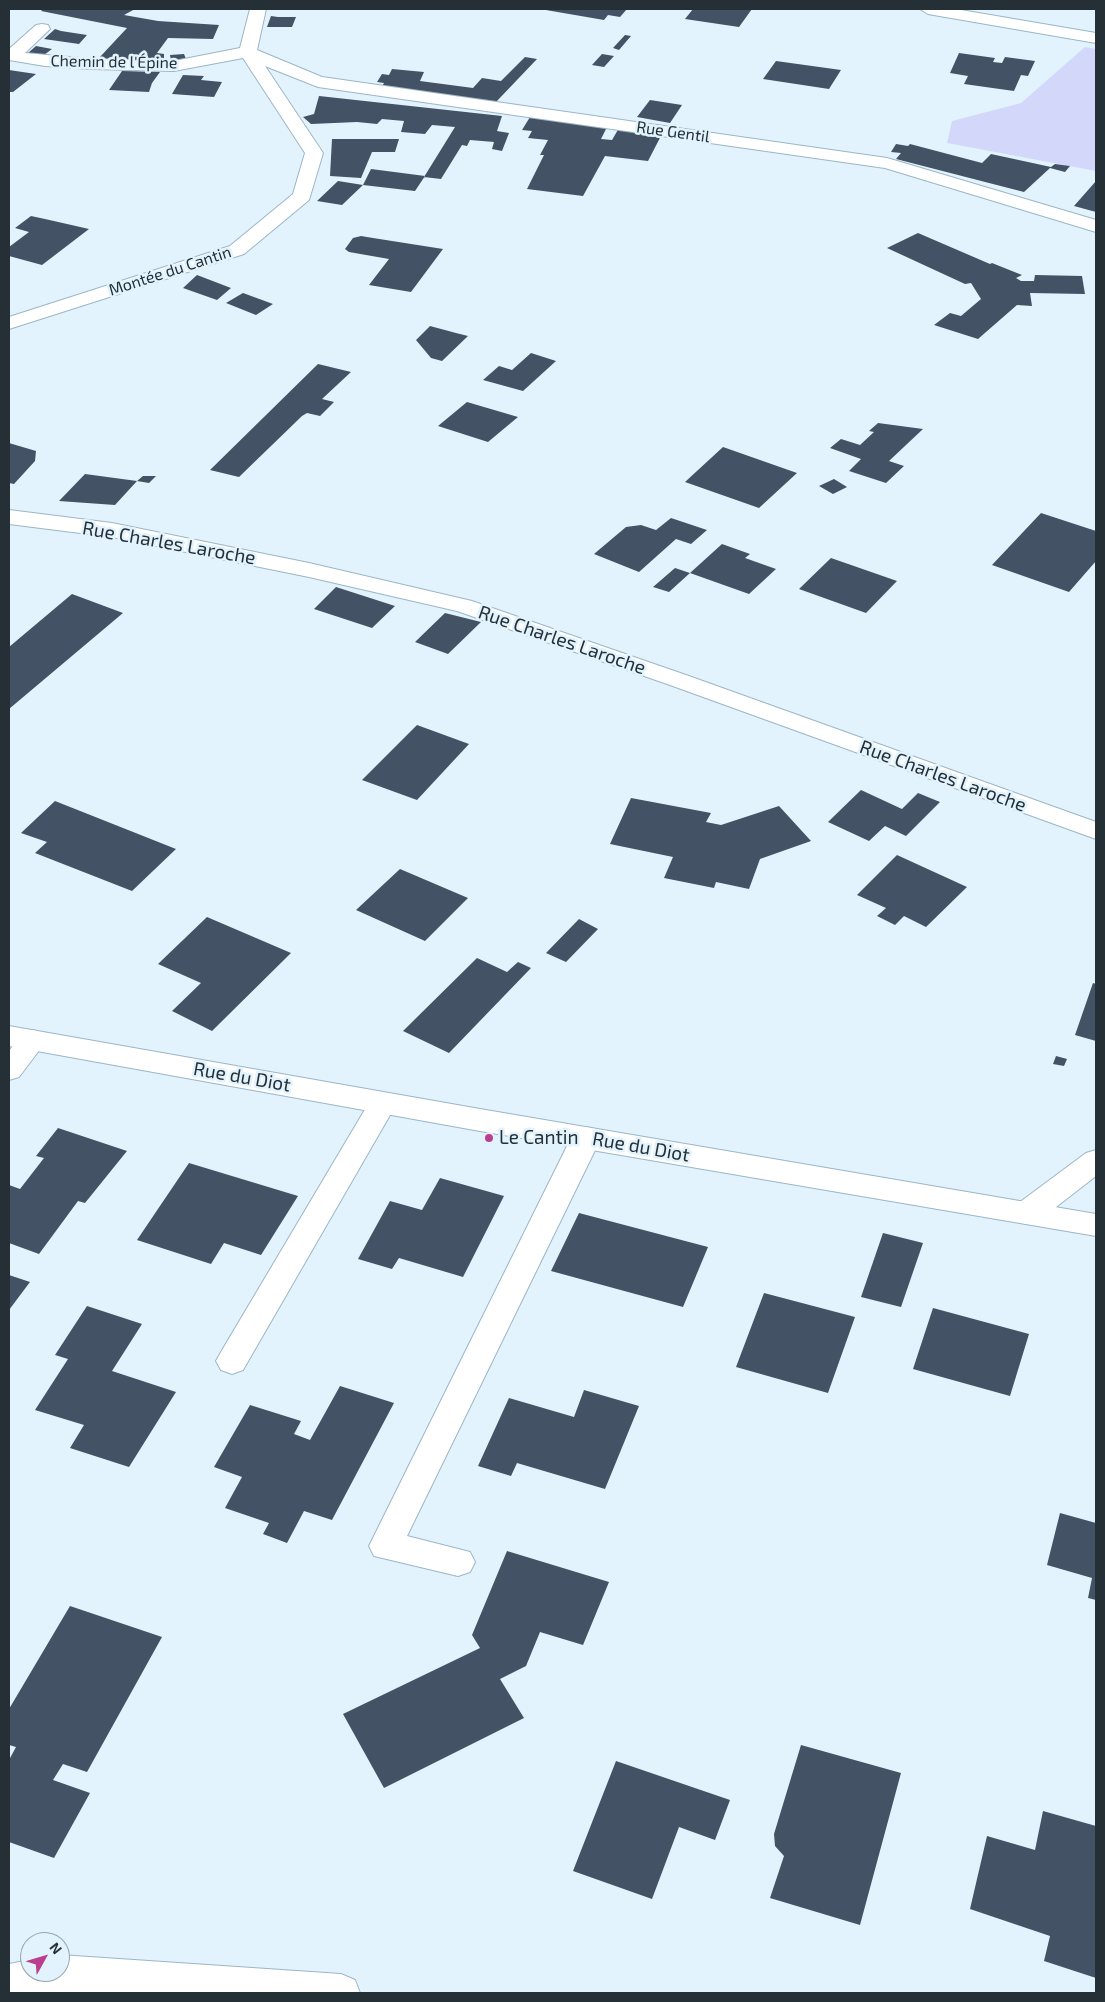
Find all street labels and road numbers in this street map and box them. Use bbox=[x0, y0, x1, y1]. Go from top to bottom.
street label: Chemin de l'Épine bbox=[50, 51, 178, 73]
street label: Rue Gentil bbox=[635, 117, 711, 147]
street label: Montée du Cantin bbox=[106, 242, 234, 300]
street label: Rue Charles Laroche bbox=[81, 517, 257, 569]
street label: Rue Charles Laroche bbox=[475, 601, 649, 679]
street label: Rue Charles Laroche bbox=[857, 735, 1029, 817]
street label: Rue du Diot bbox=[192, 1057, 292, 1097]
street label: Rue du Diot bbox=[591, 1127, 691, 1167]

